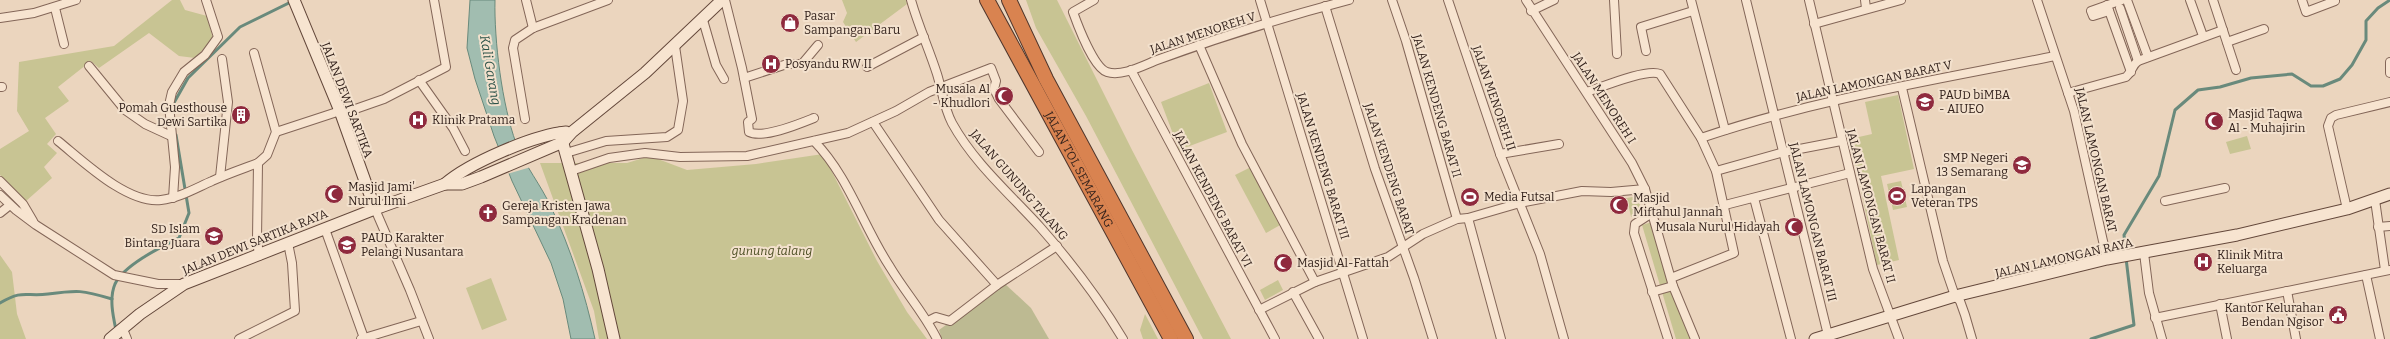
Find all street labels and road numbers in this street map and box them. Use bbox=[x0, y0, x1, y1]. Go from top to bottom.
street label: JALAN MENOREH V bbox=[1148, 9, 1258, 57]
street label: JALAN KENDENG BARAT II bbox=[1410, 32, 1464, 179]
street label: JALAN DEWI SARTIKA bbox=[318, 39, 376, 160]
street label: JALAN MENOREH II bbox=[1469, 43, 1519, 152]
street label: JALAN MENOREH I bbox=[1569, 49, 1639, 146]
street label: JALAN LAMONGAN BARAT V bbox=[1794, 57, 1954, 105]
street label: JALAN LAMONGAN BARAT bbox=[2072, 85, 2119, 234]
street label: JALAN KENDENG BARAT III bbox=[1294, 90, 1352, 241]
street label: JALAN KENDENG BARAT bbox=[1361, 101, 1417, 237]
street label: JALAN TOL SEMARANG bbox=[1041, 108, 1116, 230]
street label: JALAN GUNUNG TALANG bbox=[967, 126, 1071, 243]
street label: JALAN LAMONGAN BARAT II bbox=[1843, 126, 1898, 285]
street label: JALAN KENDENG BARAT VI bbox=[1171, 128, 1255, 269]
street label: JALAN LAMONGAN BARAT III bbox=[1786, 140, 1840, 303]
street label: JALAN DEWI SARTIKA RAYA bbox=[179, 206, 330, 278]
street label: JALAN LAMONGAN RAYA bbox=[1993, 235, 2135, 281]

